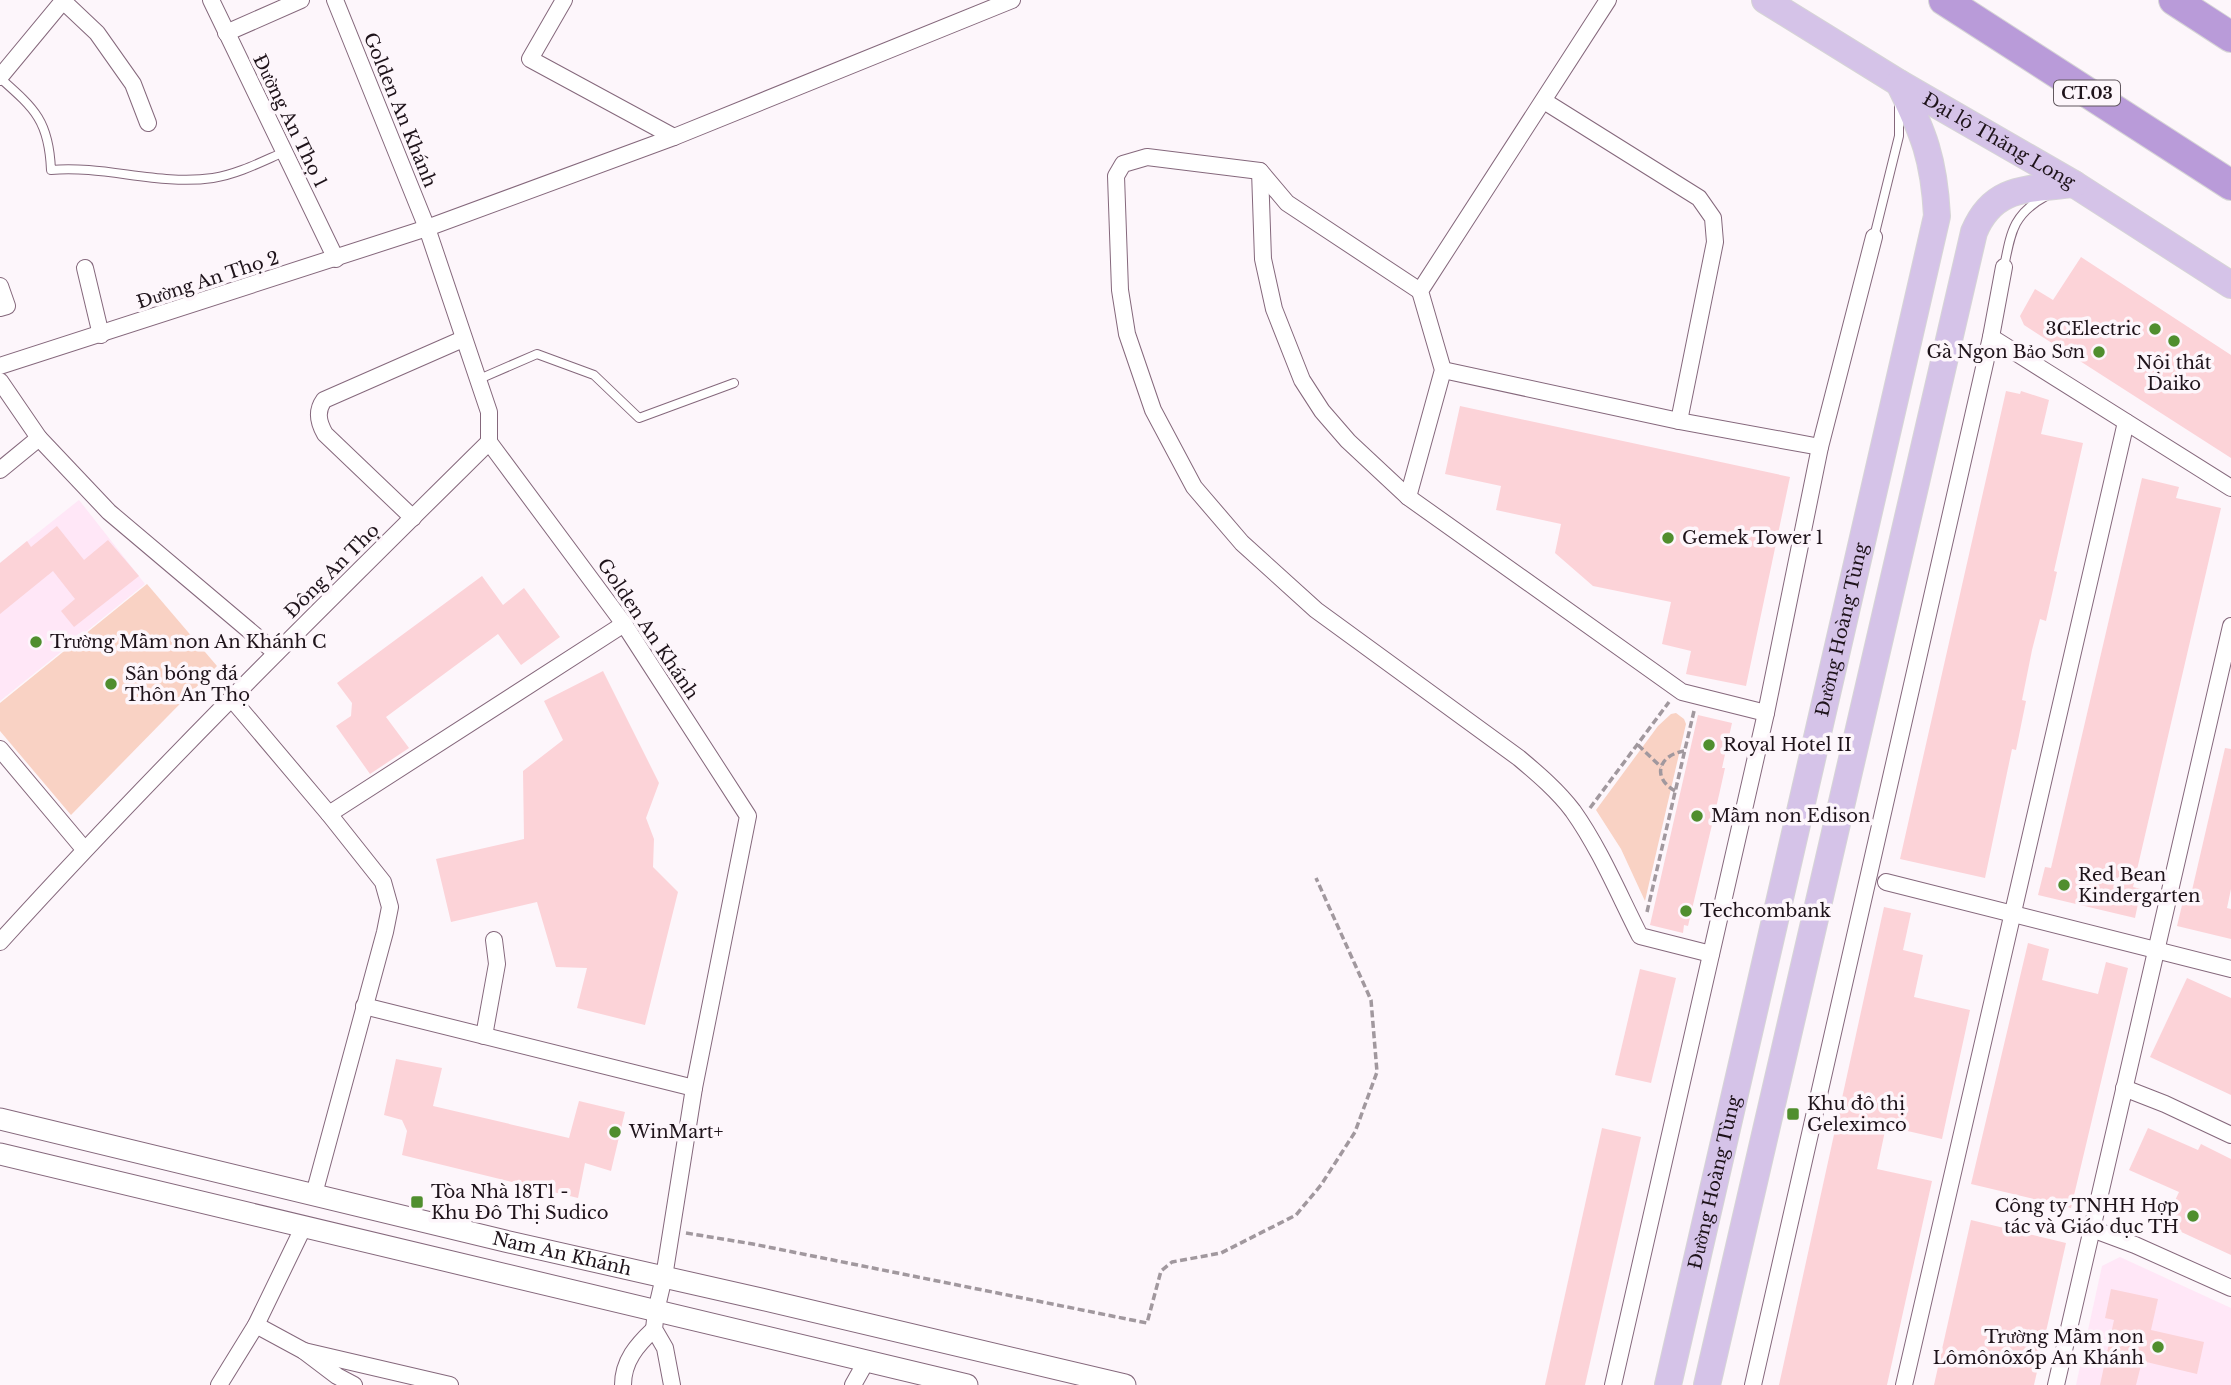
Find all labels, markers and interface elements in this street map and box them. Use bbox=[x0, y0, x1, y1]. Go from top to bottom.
street label: Golden An Khánh bbox=[359, 29, 441, 191]
street label: Đường An Thọ 1 bbox=[248, 51, 332, 191]
road number: CT.03 bbox=[2054, 80, 2120, 106]
street label: Đại lộ Thăng Long bbox=[1919, 88, 2079, 193]
street label: Đường An Thọ 2 bbox=[134, 247, 282, 313]
place label: 3CElectric bbox=[2045, 318, 2141, 340]
marker: 3CElectric bbox=[2147, 321, 2163, 337]
marker: Nội thất Daiko bbox=[2166, 333, 2182, 349]
place label: Gà Ngon Bảo Sơn bbox=[1926, 341, 2085, 363]
marker: Gà Ngon Bảo Sơn bbox=[2091, 344, 2107, 360]
place label: Nội thất Daiko bbox=[2136, 352, 2212, 395]
street label: Đông An Thọ bbox=[280, 519, 384, 623]
place label: Gemek Tower 1 bbox=[1682, 527, 1824, 549]
marker: Gemek Tower 1 bbox=[1660, 530, 1676, 546]
street label: Đường Hoàng Tùng bbox=[1811, 541, 1872, 719]
street label: Golden An Khánh bbox=[593, 554, 703, 704]
place label: Trường Mầm non An Khánh C bbox=[50, 631, 327, 653]
marker: Trường Mầm non An Khánh C bbox=[28, 634, 44, 650]
place label: Sân bóng đá Thôn An Thọ bbox=[125, 663, 250, 706]
marker: Sân bóng đá Thôn An Thọ bbox=[103, 676, 119, 692]
place label: Royal Hotel II bbox=[1723, 734, 1852, 756]
marker: Royal Hotel II bbox=[1701, 737, 1717, 753]
place label: Mầm non Edison bbox=[1711, 805, 1871, 827]
marker: Mầm non Edison bbox=[1689, 808, 1705, 824]
place label: Red Bean Kindergarten bbox=[2078, 864, 2200, 907]
marker: Red Bean Kindergarten bbox=[2056, 877, 2072, 893]
place label: Techcombank bbox=[1700, 900, 1831, 922]
marker: Techcombank bbox=[1678, 903, 1694, 919]
street label: Đường Hoàng Tùng bbox=[1684, 1093, 1745, 1271]
place label: Khu đô thị Geleximco bbox=[1807, 1093, 1907, 1136]
marker: Khu đô thị Geleximco bbox=[1785, 1106, 1801, 1122]
place label: WinMart+ bbox=[628, 1121, 724, 1143]
marker: WinMart+ bbox=[607, 1124, 623, 1140]
place label: Tòa Nhà 18T1 - Khu Đô Thị Sudico bbox=[431, 1181, 608, 1224]
marker: Tòa Nhà 18T1 - Khu Đô Thị Sudico bbox=[409, 1194, 425, 1210]
place label: Công ty TNHH Hợp tác và Giáo dục TH bbox=[1995, 1195, 2179, 1238]
marker: Công ty TNHH Hợp tác và Giáo dục TH bbox=[2185, 1208, 2201, 1224]
street label: Nam An Khánh bbox=[490, 1227, 634, 1280]
place label: Trường Mầm non Lômônôxốp An Khánh bbox=[1933, 1326, 2144, 1369]
marker: Trường Mầm non Lômônôxốp An Khánh bbox=[2150, 1339, 2166, 1355]

